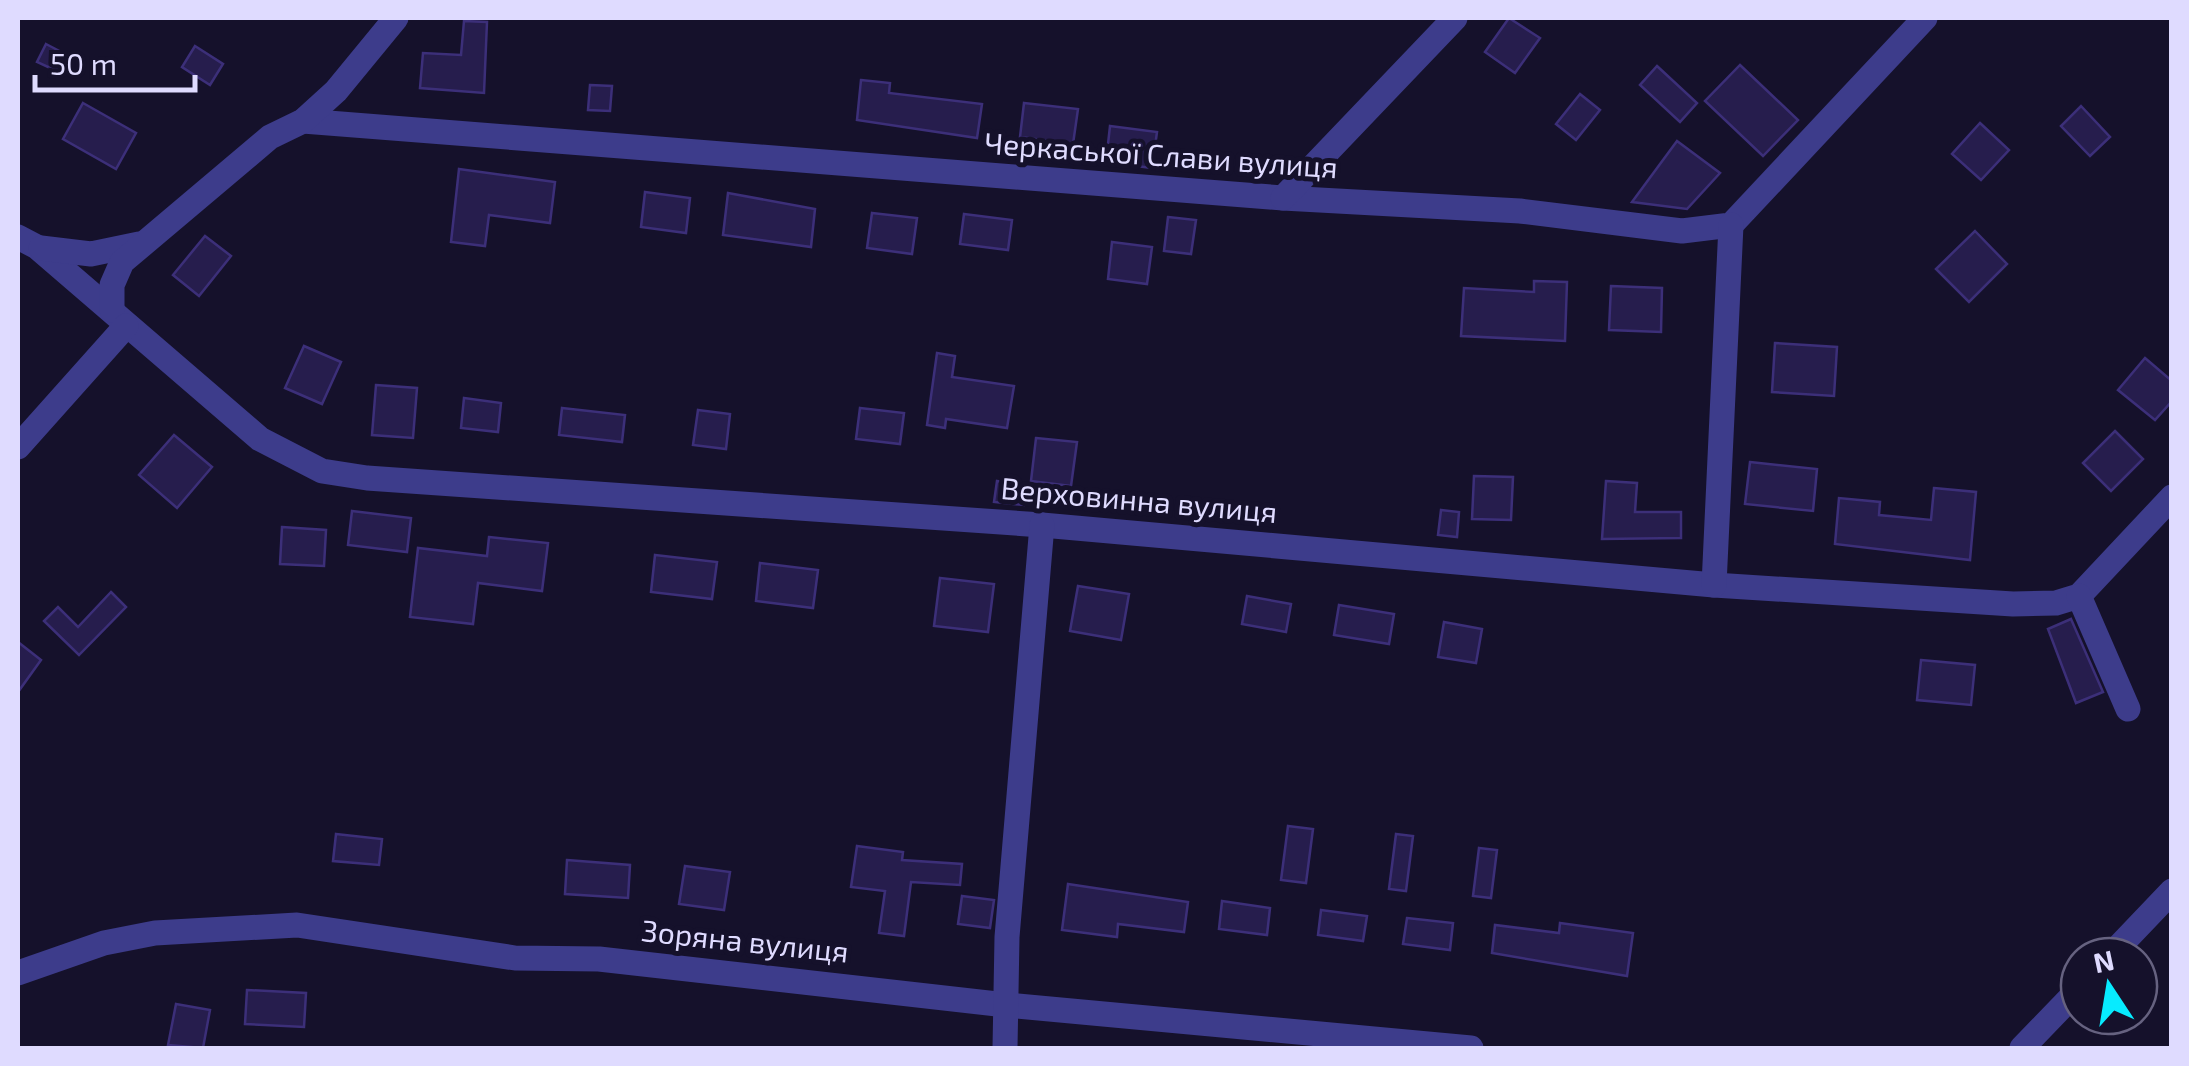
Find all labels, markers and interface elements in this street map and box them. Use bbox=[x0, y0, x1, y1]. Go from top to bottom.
scale bar bbox=[35, 30, 195, 92]
text: 50 m bbox=[50, 45, 117, 81]
street label: Черкаської Слави вулиця bbox=[983, 124, 1339, 185]
street label: Верховинна вулиця bbox=[999, 469, 1279, 530]
street label: Зоряна вулиця bbox=[640, 911, 851, 970]
north arrow bbox=[2059, 936, 2159, 1036]
text: N bbox=[2090, 942, 2117, 979]

